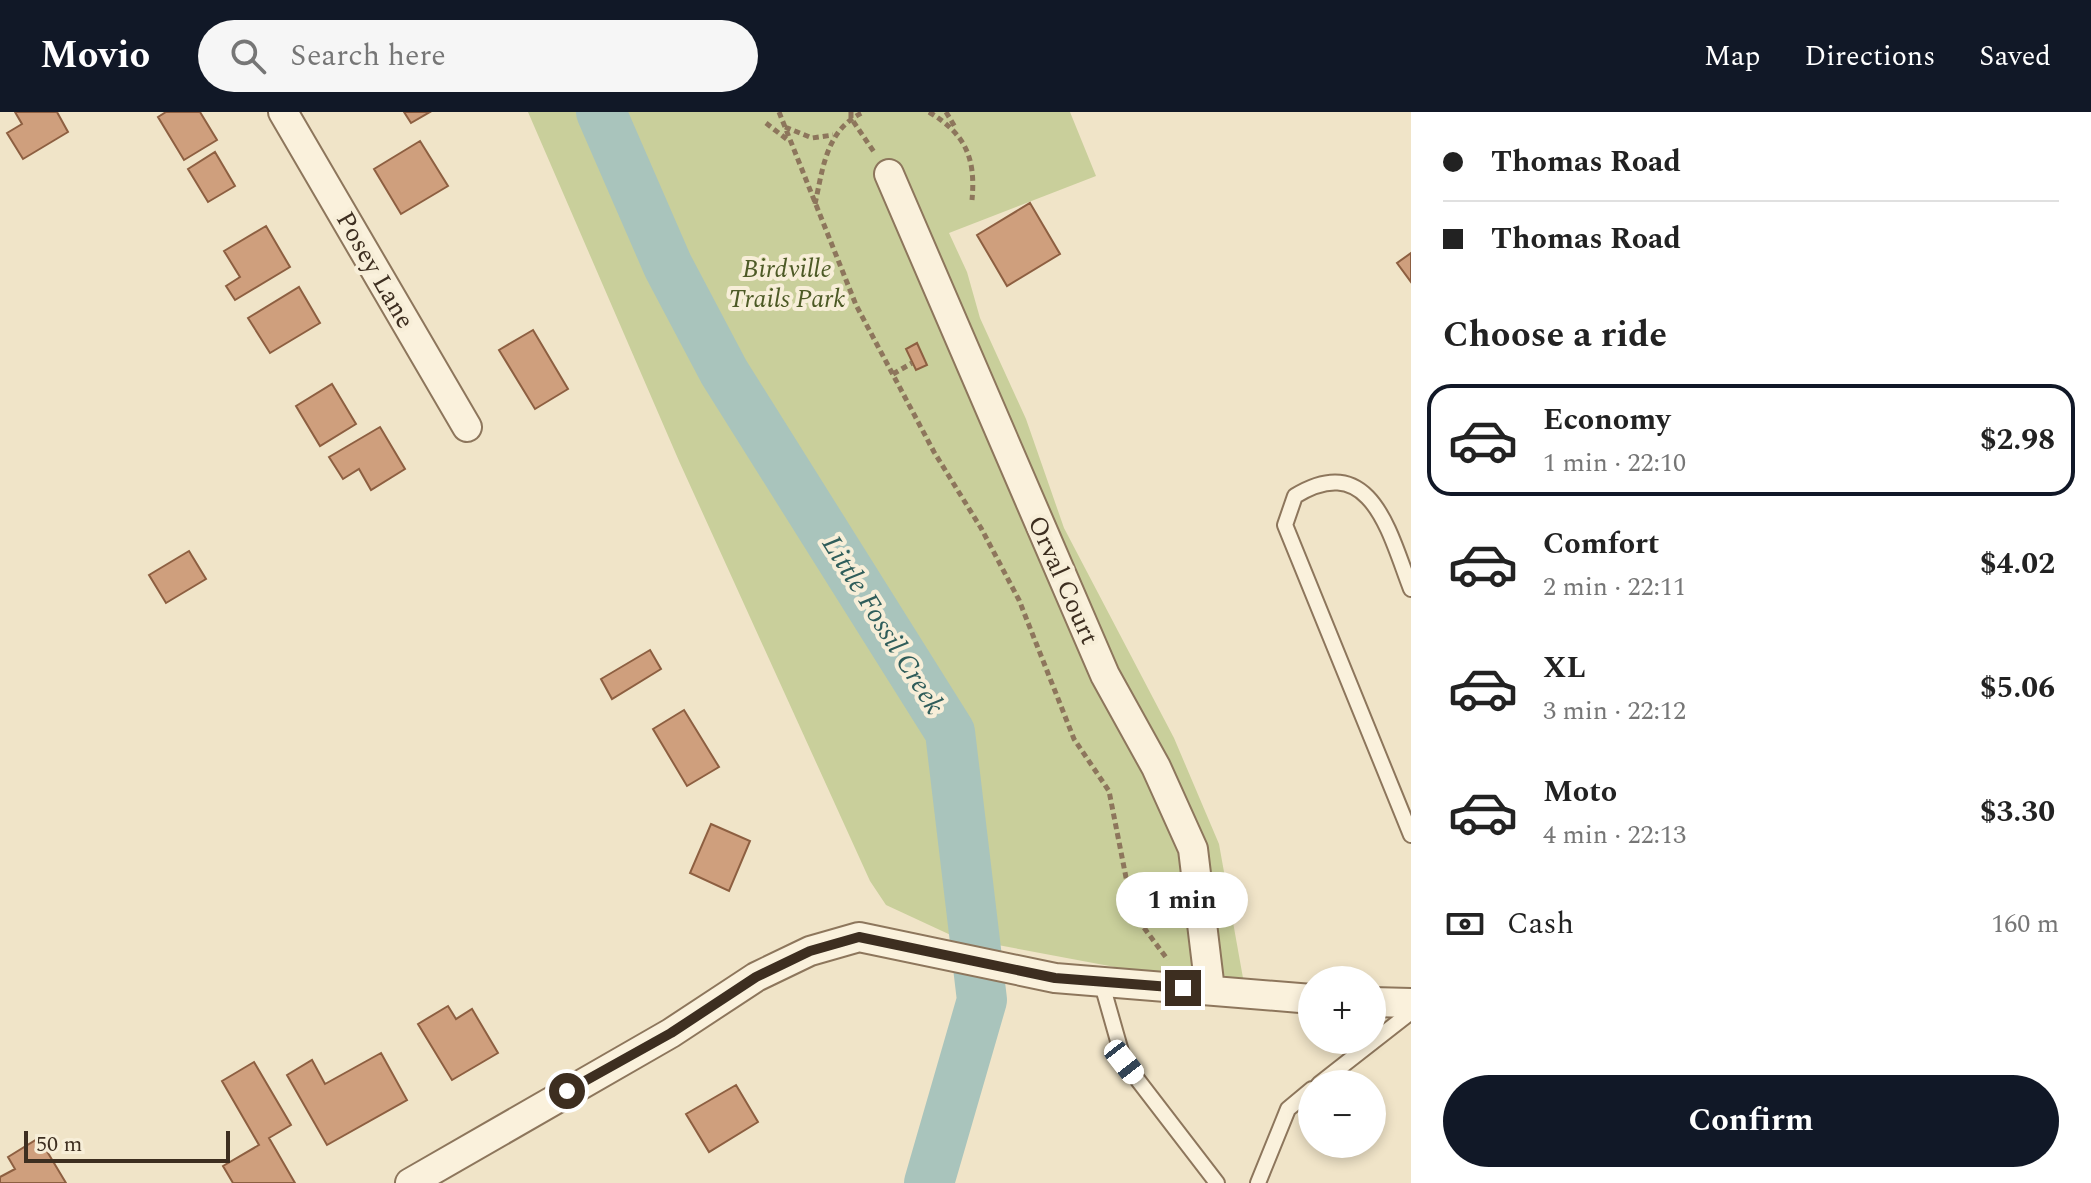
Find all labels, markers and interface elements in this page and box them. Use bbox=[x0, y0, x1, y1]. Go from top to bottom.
search box bbox=[198, 20, 758, 92]
text: Movio bbox=[40, 27, 150, 85]
text: Search here bbox=[290, 33, 446, 79]
icon: search bbox=[226, 34, 270, 78]
text: Map bbox=[1704, 35, 1761, 78]
text: Directions bbox=[1805, 35, 1935, 78]
text: Saved bbox=[1979, 35, 2051, 78]
text: Thomas Road bbox=[1491, 139, 1681, 185]
street label: Posey Lane bbox=[325, 204, 425, 336]
text: Thomas Road bbox=[1491, 216, 1681, 262]
park label: Birdville Trails Park bbox=[729, 249, 845, 319]
text: Choose a ride bbox=[1443, 308, 1667, 363]
text: Economy bbox=[1543, 397, 1670, 443]
icon: car bbox=[1447, 404, 1519, 476]
text: $2.98 bbox=[1980, 417, 2055, 463]
text: 1 min · 22:10 bbox=[1543, 443, 1686, 483]
street label: Orval Court bbox=[1017, 509, 1109, 651]
text: Comfort bbox=[1543, 521, 1659, 567]
water label: Little Fossil Creek bbox=[811, 527, 955, 723]
icon: car bbox=[1447, 528, 1519, 600]
text: $4.02 bbox=[1980, 541, 2055, 587]
text: 2 min · 22:11 bbox=[1543, 567, 1686, 607]
text: XL bbox=[1543, 645, 1586, 691]
icon: car bbox=[1447, 652, 1519, 724]
text: $5.06 bbox=[1980, 665, 2055, 711]
text: 3 min · 22:12 bbox=[1543, 691, 1686, 731]
text: Moto bbox=[1543, 769, 1617, 815]
icon: car bbox=[1447, 776, 1519, 848]
text: $3.30 bbox=[1980, 789, 2055, 835]
text: 4 min · 22:13 bbox=[1543, 815, 1686, 855]
callout: 1 min bbox=[1117, 872, 1249, 928]
text: 1 min bbox=[1147, 880, 1217, 920]
text: Cash bbox=[1507, 901, 1574, 947]
icon: cash bbox=[1443, 902, 1487, 946]
text: 160 m bbox=[1991, 904, 2059, 944]
map controls bbox=[1298, 966, 1386, 1158]
button: + bbox=[1298, 966, 1386, 1054]
route end bbox=[1165, 970, 1201, 1006]
car bbox=[1100, 1036, 1148, 1088]
button: − bbox=[1298, 1070, 1386, 1158]
route start bbox=[549, 1073, 585, 1109]
button: Confirm bbox=[1443, 1075, 2059, 1167]
scale bar bbox=[24, 1127, 230, 1163]
text: 50 m bbox=[36, 1128, 82, 1161]

